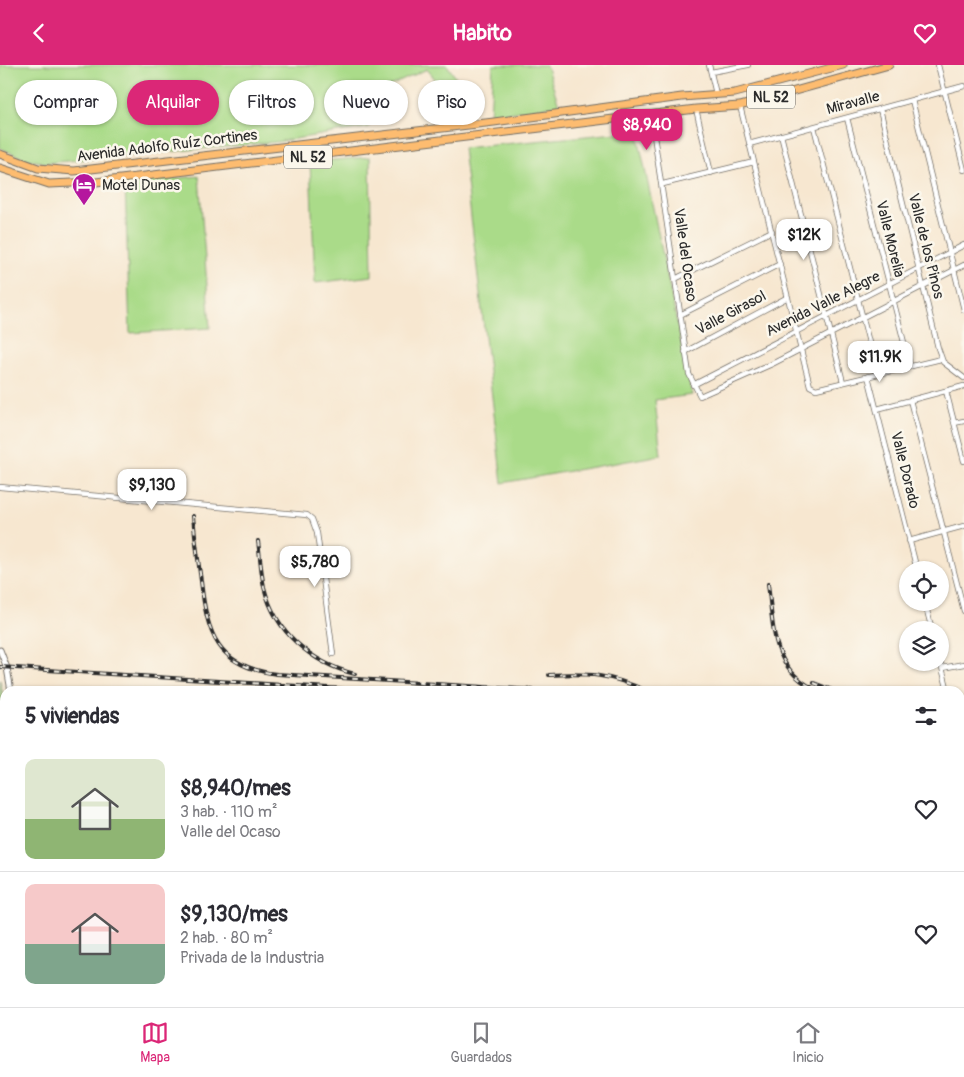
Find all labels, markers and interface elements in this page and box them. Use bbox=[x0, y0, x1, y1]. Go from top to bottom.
icon: back bbox=[25, 19, 53, 47]
text: Habito bbox=[452, 19, 512, 47]
icon: heart bbox=[911, 19, 939, 47]
chip: Comprar bbox=[15, 80, 117, 125]
chip: Alquilar bbox=[127, 80, 219, 125]
chip: Filtros bbox=[229, 80, 314, 125]
chip: Nuevo bbox=[324, 80, 408, 125]
chip: Piso bbox=[418, 80, 485, 125]
road number: NL 52 bbox=[747, 86, 795, 109]
street label: Miravalle bbox=[824, 87, 882, 119]
pin: $8,940 bbox=[606, 109, 688, 151]
text: $8,940 bbox=[622, 115, 672, 135]
street label: Avenida Adolfo Ruíz Cortines bbox=[76, 125, 259, 166]
road number: NL 52 bbox=[284, 145, 332, 169]
hotel icon: Motel Dunas bbox=[71, 172, 97, 206]
place label: Motel Dunas bbox=[102, 176, 180, 195]
street label: Valle de los Pinos bbox=[904, 191, 948, 301]
street label: Valle Morelia bbox=[871, 199, 909, 279]
street label: Valle del Ocaso bbox=[669, 207, 701, 303]
pin: $12K bbox=[774, 219, 834, 261]
text: $12K bbox=[787, 225, 821, 245]
street label: Avenida Valle Alegre bbox=[763, 267, 884, 341]
street label: Valle Girasol bbox=[693, 287, 769, 339]
pin: $11.9K bbox=[839, 341, 921, 383]
text: $11.9K bbox=[859, 347, 901, 367]
street label: Valle Dorado bbox=[886, 430, 924, 510]
pin: $9,130 bbox=[111, 469, 193, 511]
text: $9,130 bbox=[128, 475, 176, 495]
pin: $5,780 bbox=[274, 545, 356, 588]
text: $5,780 bbox=[291, 552, 339, 572]
map controls bbox=[899, 561, 949, 671]
button: locate bbox=[899, 561, 949, 611]
button: layers bbox=[899, 621, 949, 671]
icon: filters bbox=[912, 702, 940, 730]
text: 5 viviendas bbox=[25, 703, 119, 730]
text: $8,940/mes bbox=[180, 775, 291, 802]
icon: home bbox=[65, 779, 125, 839]
icon: heart bbox=[912, 795, 940, 823]
text: 3 hab. · 110 m² bbox=[180, 802, 277, 822]
text: Valle del Ocaso bbox=[180, 822, 281, 842]
text: $9,130/mes bbox=[180, 901, 288, 928]
icon: home bbox=[65, 904, 125, 964]
icon: heart bbox=[912, 920, 940, 948]
text: 2 hab. · 80 m² bbox=[180, 928, 273, 948]
text: Privada de la Industria bbox=[180, 948, 324, 968]
tab: Mapa bbox=[140, 1019, 170, 1066]
tab: Guardados bbox=[450, 1019, 512, 1066]
tab: Inicio bbox=[792, 1019, 824, 1066]

